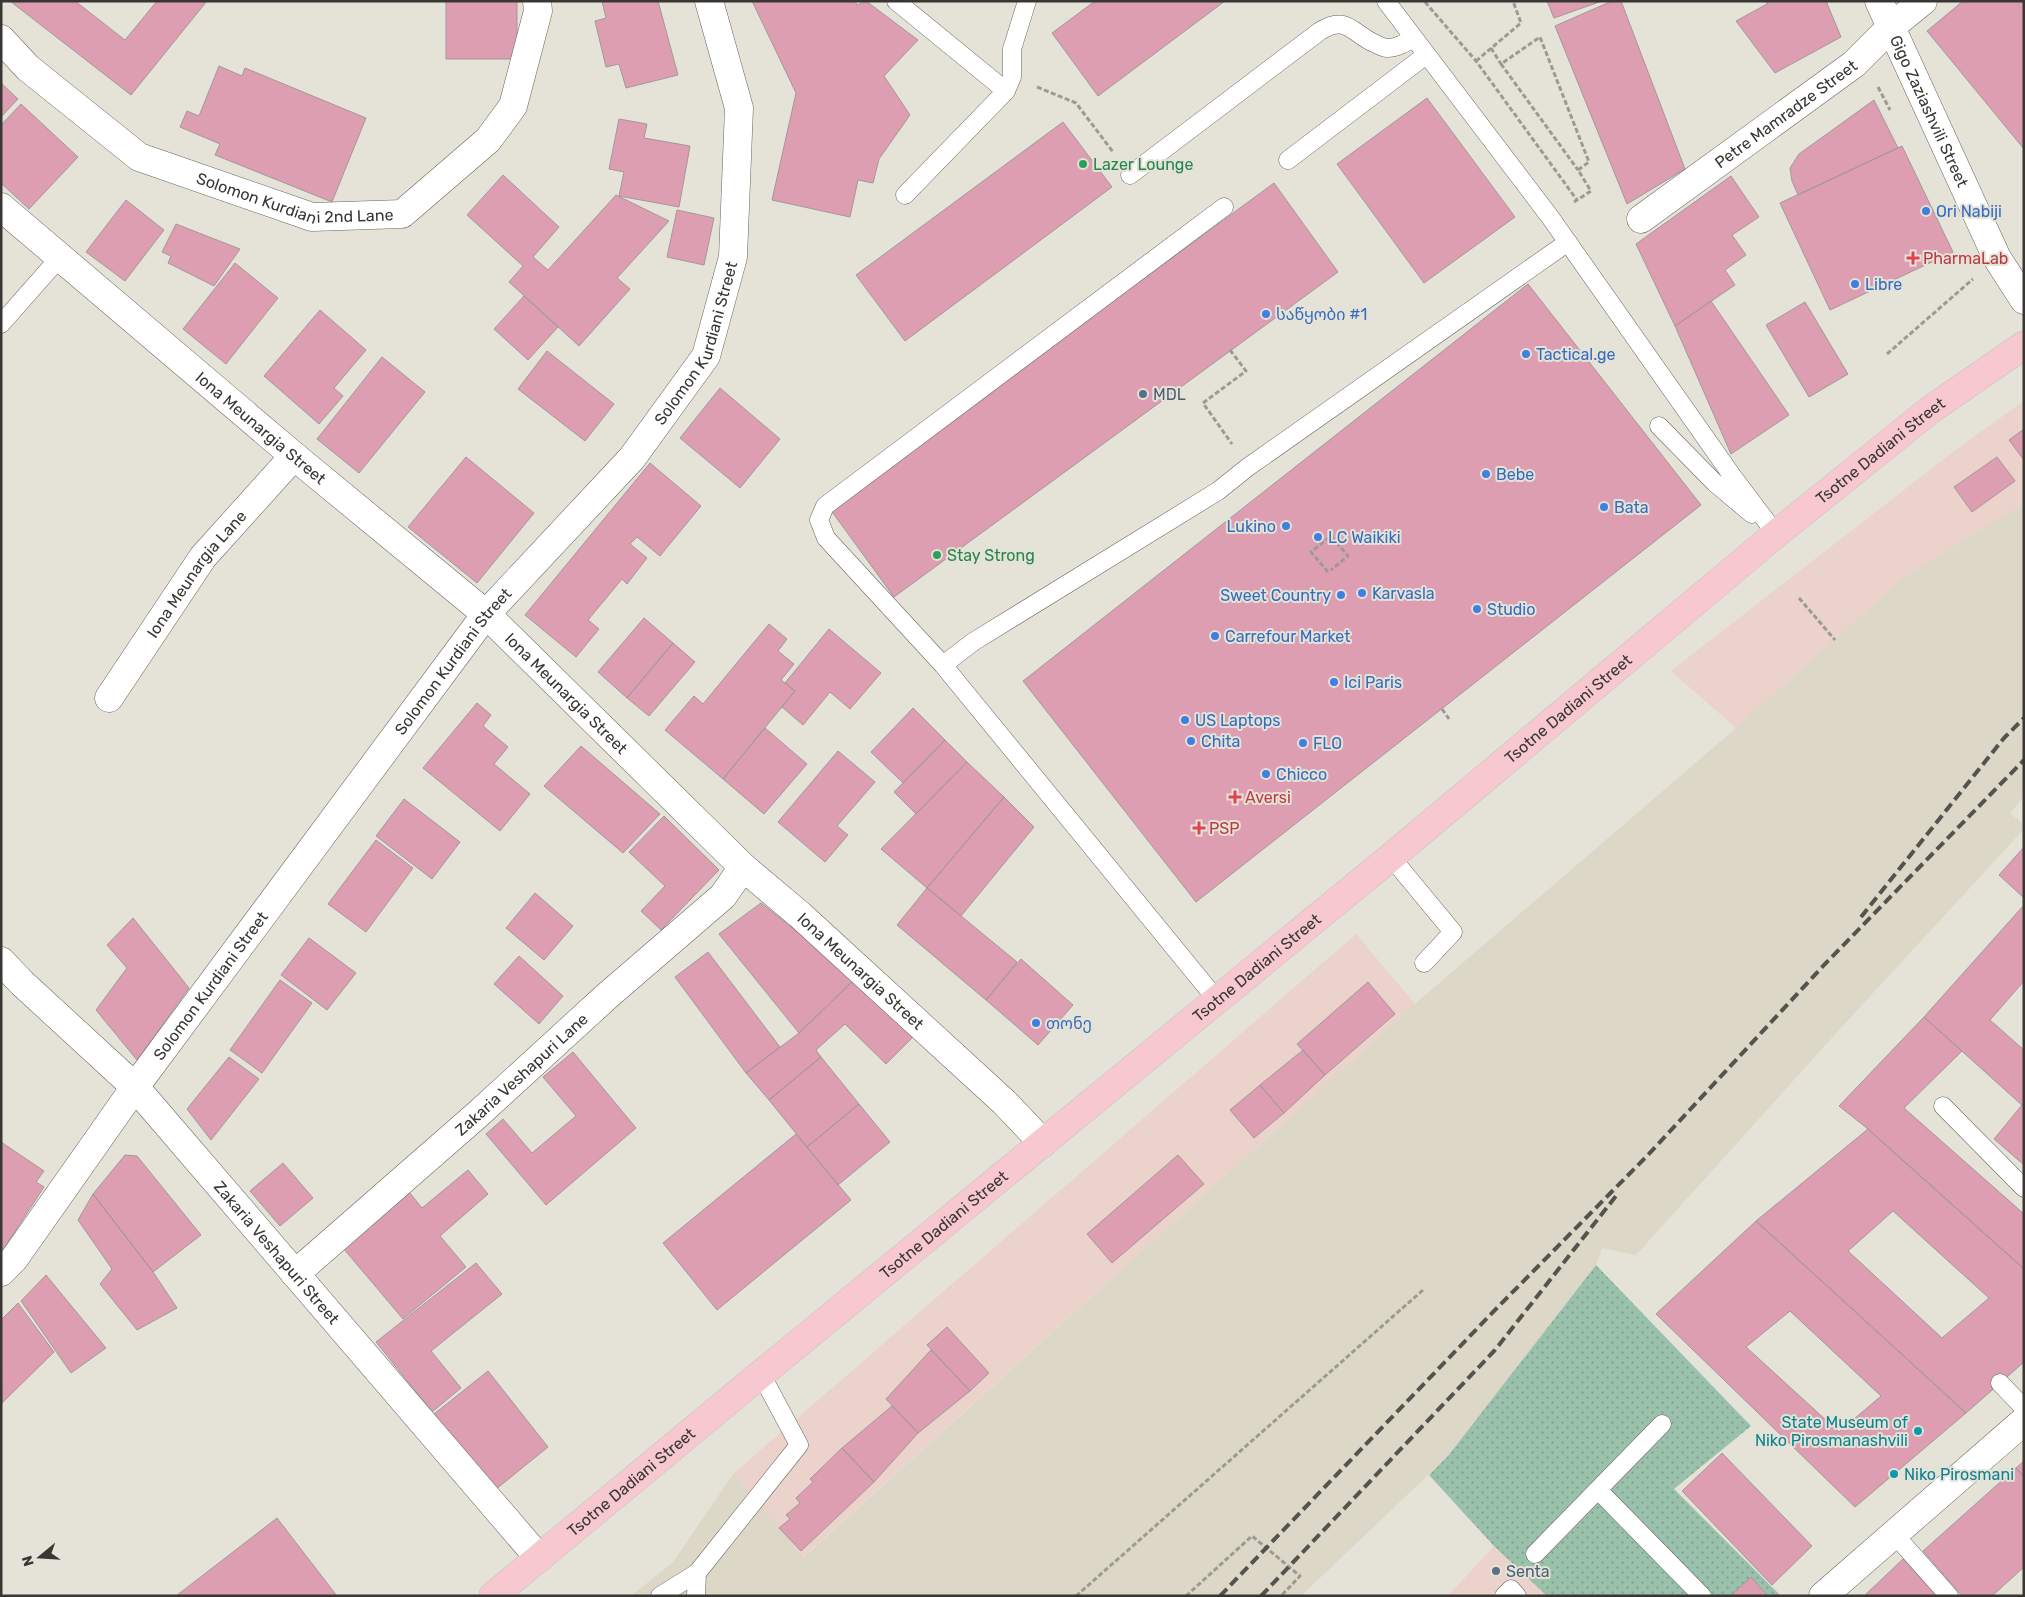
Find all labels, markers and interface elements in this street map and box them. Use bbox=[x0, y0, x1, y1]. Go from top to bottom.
street label: Gigo Zaziashvili Street bbox=[1886, 32, 1972, 190]
street label: Petre Mamradze Street bbox=[1711, 56, 1861, 172]
place label: Lazer Lounge bbox=[1093, 155, 1193, 174]
marker: Lazer Lounge bbox=[1077, 158, 1089, 170]
street label: Solomon Kurdiani 2nd Lane bbox=[194, 169, 394, 228]
place label: Ori Nabiji bbox=[1936, 202, 2002, 221]
marker: Ori Nabiji bbox=[1920, 205, 1932, 217]
place label: PharmaLab bbox=[1923, 249, 2008, 268]
marker: PharmaLab bbox=[1907, 252, 1919, 264]
street label: Solomon Kurdiani Street bbox=[650, 259, 741, 429]
place label: Libre bbox=[1865, 275, 1902, 294]
marker: Libre bbox=[1849, 278, 1861, 290]
place label: საწყობი #1 bbox=[1276, 305, 1367, 324]
marker: საწყობი #1 bbox=[1260, 308, 1272, 320]
place label: Tactical.ge bbox=[1536, 345, 1616, 364]
marker: Tactical.ge bbox=[1520, 348, 1532, 360]
street label: Iona Meunargia Street bbox=[192, 368, 330, 488]
place label: MDL bbox=[1153, 385, 1186, 404]
marker: MDL bbox=[1137, 388, 1149, 400]
street label: Tsotne Dadiani Street bbox=[1812, 394, 1949, 508]
place label: Bebe bbox=[1496, 465, 1534, 484]
marker: Bebe bbox=[1480, 468, 1492, 480]
place label: Bata bbox=[1614, 498, 1649, 517]
marker: Bata bbox=[1598, 501, 1610, 513]
street label: Iona Meunargia Lane bbox=[143, 507, 250, 641]
place label: Lukino bbox=[1227, 517, 1276, 536]
marker: Lukino bbox=[1280, 520, 1292, 532]
place label: LC Waikiki bbox=[1328, 528, 1401, 547]
marker: LC Waikiki bbox=[1312, 531, 1324, 543]
place label: Stay Strong bbox=[947, 546, 1035, 565]
marker: Stay Strong bbox=[931, 549, 943, 561]
street label: Solomon Kurdiani Street bbox=[391, 584, 515, 739]
place label: Karvasla bbox=[1372, 584, 1435, 603]
place label: Sweet Country bbox=[1220, 586, 1331, 605]
marker: Karvasla bbox=[1356, 587, 1368, 599]
marker: Sweet Country bbox=[1335, 589, 1347, 601]
place label: Studio bbox=[1487, 600, 1535, 619]
marker: Studio bbox=[1471, 603, 1483, 615]
place label: Carrefour Market bbox=[1225, 627, 1350, 646]
street label: Iona Meunargia Street bbox=[501, 629, 631, 758]
marker: Carrefour Market bbox=[1209, 630, 1221, 642]
street label: Tsotne Dadiani Street bbox=[1501, 650, 1636, 768]
place label: Ici Paris bbox=[1344, 673, 1402, 692]
marker: Ici Paris bbox=[1328, 676, 1340, 688]
place label: US Laptops bbox=[1195, 711, 1281, 730]
marker: US Laptops bbox=[1179, 714, 1191, 726]
place label: Chita bbox=[1201, 732, 1240, 751]
place label: FLO bbox=[1313, 734, 1342, 753]
marker: Chita bbox=[1185, 735, 1197, 747]
marker: FLO bbox=[1297, 737, 1309, 749]
place label: Chicco bbox=[1276, 765, 1327, 784]
marker: Chicco bbox=[1260, 768, 1272, 780]
place label: Aversi bbox=[1245, 788, 1291, 807]
marker: Aversi bbox=[1229, 791, 1241, 803]
place label: PSP bbox=[1209, 819, 1240, 838]
marker: PSP bbox=[1193, 822, 1205, 834]
street label: Solomon Kurdiani Street bbox=[149, 908, 272, 1064]
street label: Iona Meunargia Street bbox=[794, 909, 928, 1034]
street label: Tsotne Dadiani Street bbox=[1189, 910, 1325, 1026]
street label: Zakaria Veshapuri Lane bbox=[451, 1009, 592, 1140]
place label: თონე bbox=[1046, 1014, 1092, 1033]
marker: თონე bbox=[1030, 1017, 1042, 1029]
street label: Tsotne Dadiani Street bbox=[876, 1167, 1012, 1283]
street label: Zakaria Veshapuri Street bbox=[210, 1177, 343, 1328]
place label: State Museum of Niko Pirosmanashvili bbox=[1755, 1413, 1909, 1450]
street label: Tsotne Dadiani Street bbox=[564, 1424, 699, 1541]
marker: State Museum of Niko Pirosmanashvili bbox=[1912, 1425, 1924, 1437]
place label: Niko Pirosmani bbox=[1904, 1465, 2014, 1484]
marker: Niko Pirosmani bbox=[1888, 1468, 1900, 1480]
north arrow bbox=[15, 1532, 65, 1582]
text: N bbox=[18, 1553, 38, 1568]
place label: Senta bbox=[1506, 1562, 1550, 1581]
marker: Senta bbox=[1490, 1565, 1502, 1577]

